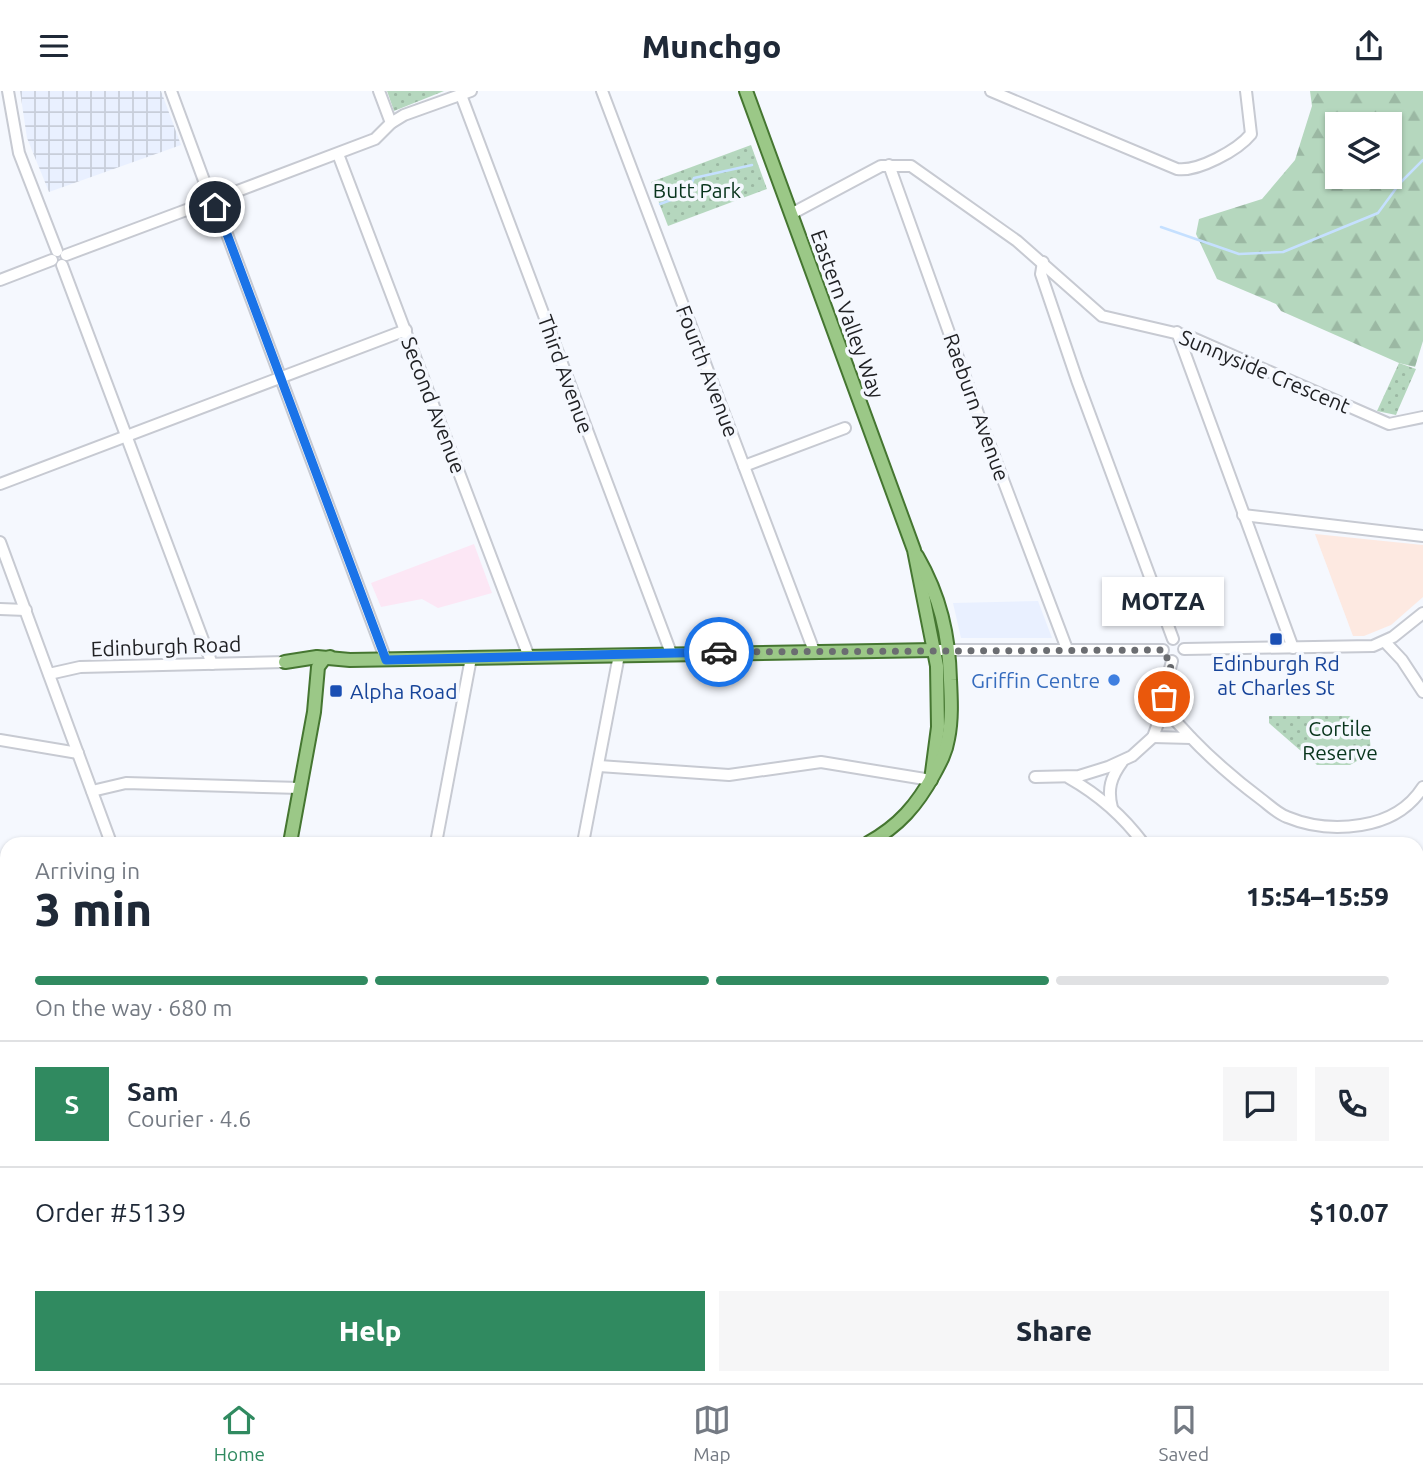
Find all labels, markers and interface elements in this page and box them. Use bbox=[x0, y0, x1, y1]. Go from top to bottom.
icon: menu bbox=[35, 27, 73, 65]
icon: share bbox=[1350, 27, 1388, 65]
text: Munchgo bbox=[642, 28, 781, 64]
map controls bbox=[1325, 112, 1402, 189]
button: layers bbox=[1325, 112, 1402, 189]
pin bbox=[185, 177, 245, 237]
park label: Butt Park bbox=[653, 178, 742, 202]
icon: home bbox=[196, 188, 234, 226]
street label: Eastern Valley Way bbox=[806, 227, 890, 401]
street label: Fourth Avenue bbox=[672, 302, 744, 440]
street label: Third Avenue bbox=[533, 311, 599, 437]
street label: Sunnyside Crescent bbox=[1176, 324, 1354, 418]
street label: Raeburn Avenue bbox=[939, 330, 1015, 484]
street label: Second Avenue bbox=[397, 333, 471, 477]
callout: MOTZA bbox=[1103, 578, 1225, 627]
text: MOTZA bbox=[1121, 589, 1205, 614]
courier bbox=[684, 617, 754, 687]
street label: Edinburgh Road bbox=[90, 631, 242, 661]
marker: Edinburgh Rd at Charles St bbox=[1268, 631, 1284, 647]
icon: car bbox=[700, 633, 738, 671]
place label: Edinburgh Rd at Charles St bbox=[1212, 651, 1340, 699]
pin bbox=[1134, 667, 1194, 727]
place label: Griffin Centre bbox=[971, 668, 1100, 692]
marker: Griffin Centre bbox=[1106, 672, 1122, 688]
icon: bag bbox=[1145, 678, 1183, 716]
place label: Alpha Road bbox=[350, 679, 457, 703]
marker: Alpha Road bbox=[328, 683, 344, 699]
park label: Cortile Reserve bbox=[1302, 716, 1378, 764]
text: Arriving in bbox=[35, 858, 140, 883]
text: 15:54–15:59 bbox=[1246, 882, 1389, 911]
text: 3 min bbox=[35, 883, 152, 935]
text: On the way · 680 m bbox=[35, 995, 232, 1020]
button: chat bbox=[1223, 1067, 1297, 1141]
button: phone bbox=[1315, 1067, 1389, 1141]
text: Sam bbox=[127, 1077, 179, 1106]
text: S bbox=[65, 1090, 79, 1119]
text: Courier · 4.6 bbox=[127, 1106, 251, 1131]
text: Order #5139 bbox=[35, 1198, 186, 1227]
text: $10.07 bbox=[1309, 1198, 1389, 1227]
button: Help bbox=[35, 1291, 705, 1371]
button: Share bbox=[719, 1291, 1389, 1371]
tab: Home bbox=[214, 1401, 265, 1465]
tab: Map bbox=[693, 1401, 731, 1465]
tab: Saved bbox=[1159, 1401, 1209, 1465]

